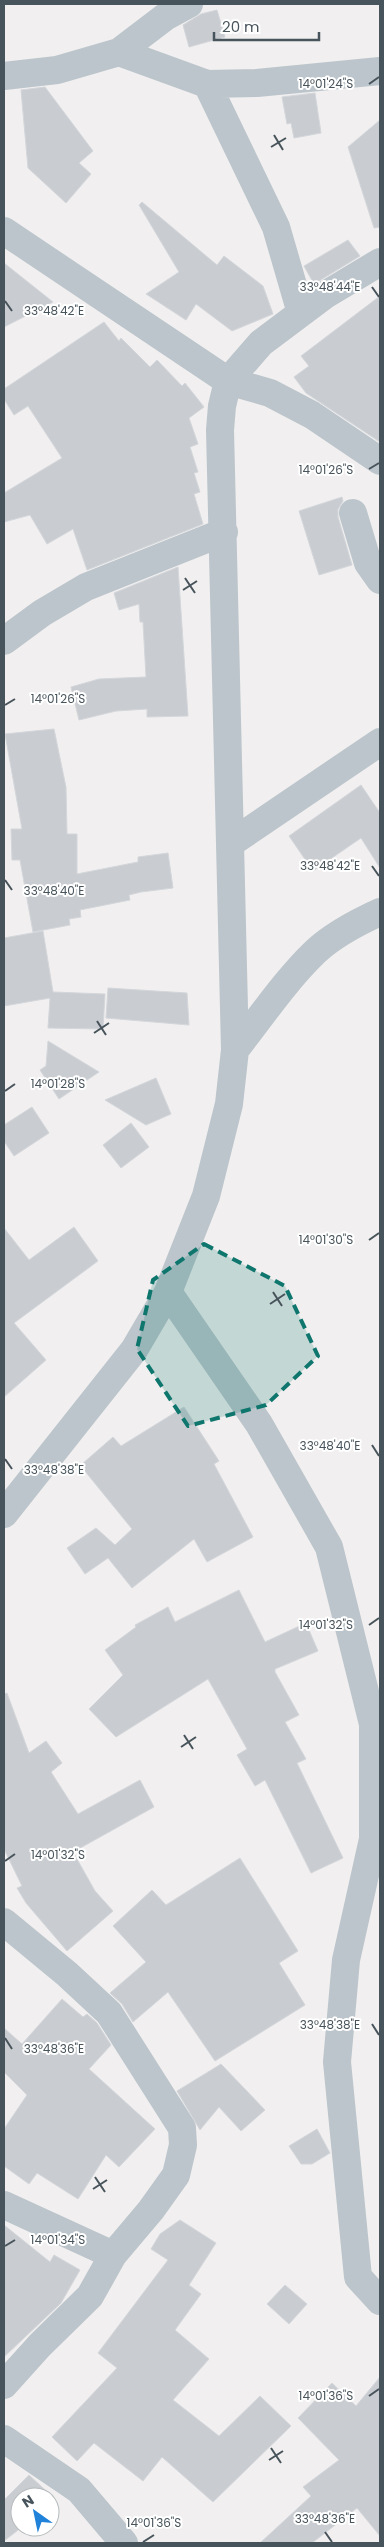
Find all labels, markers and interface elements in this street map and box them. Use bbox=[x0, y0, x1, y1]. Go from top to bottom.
scale bar bbox=[214, 10, 319, 42]
text: 20 m bbox=[222, 16, 260, 37]
text: 14°01'24"S bbox=[299, 75, 353, 92]
text: 33°48'44"E bbox=[300, 278, 360, 295]
text: 33°48'42"E bbox=[24, 302, 84, 319]
text: 14°01'26"S bbox=[299, 461, 353, 478]
text: 14°01'26"S bbox=[31, 690, 85, 707]
text: 33°48'42"E bbox=[300, 857, 360, 874]
text: 33°48'40"E bbox=[24, 882, 84, 899]
text: 14°01'28"S bbox=[31, 1075, 85, 1092]
text: 14°01'30"S bbox=[299, 1231, 353, 1248]
text: 33°48'40"E bbox=[300, 1437, 360, 1454]
text: 33°48'38"E bbox=[24, 1461, 84, 1478]
text: 14°01'32"S bbox=[299, 1616, 353, 1633]
text: 14°01'32"S bbox=[31, 1846, 85, 1863]
text: 33°48'38"E bbox=[300, 2016, 360, 2033]
text: 33°48'36"E bbox=[24, 2040, 84, 2057]
text: 14°01'34"S bbox=[31, 2231, 85, 2248]
text: 14°01'36"S bbox=[299, 2387, 353, 2404]
north arrow bbox=[10, 2487, 60, 2537]
text: N bbox=[18, 2490, 38, 2512]
text: 33°48'36"E bbox=[295, 2510, 355, 2527]
text: 14°01'36"S bbox=[127, 2514, 181, 2531]

